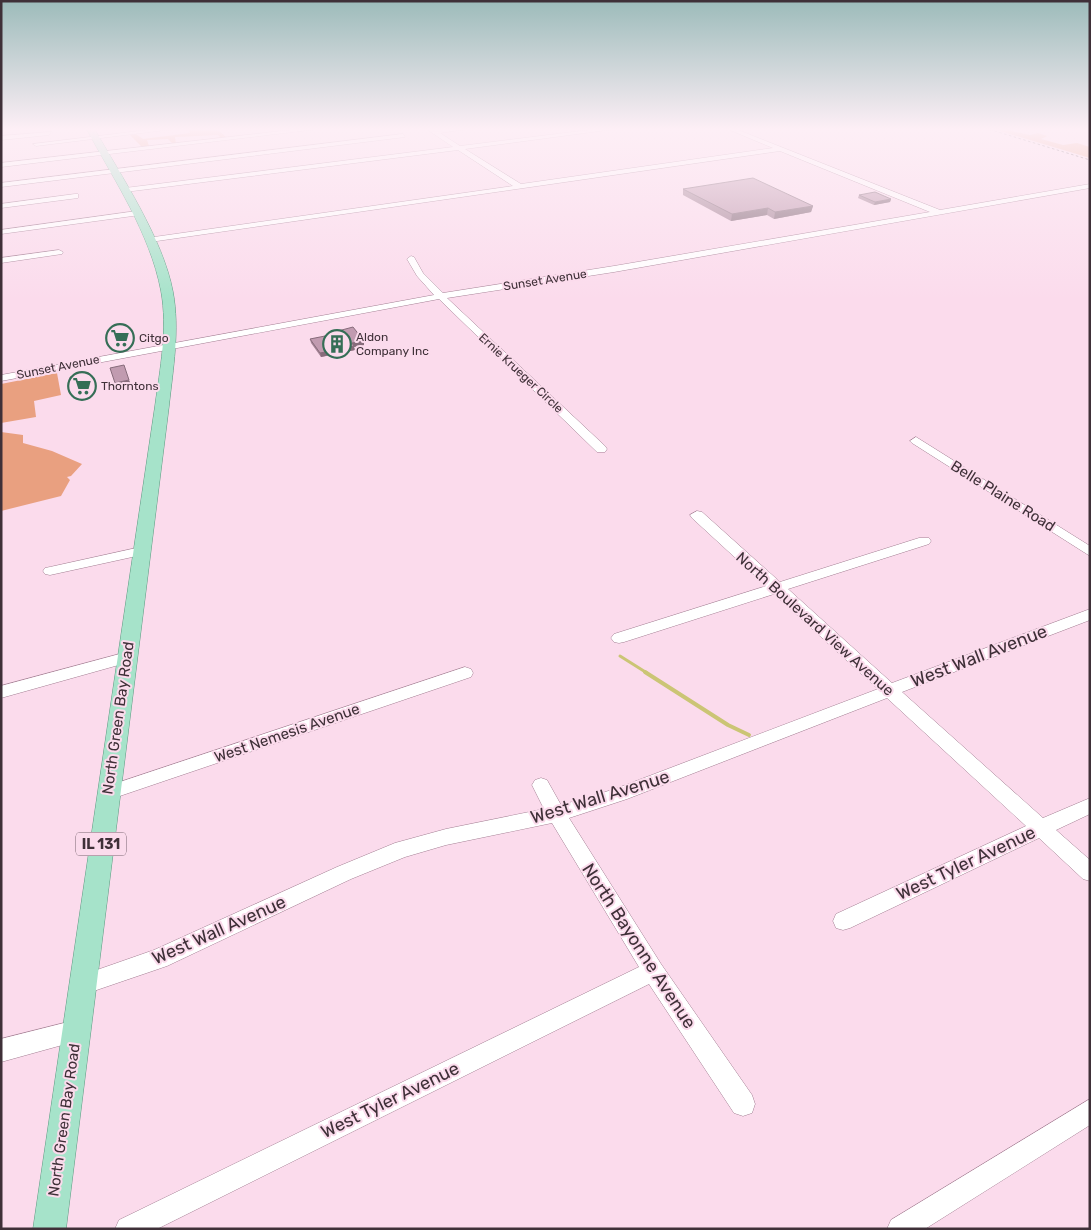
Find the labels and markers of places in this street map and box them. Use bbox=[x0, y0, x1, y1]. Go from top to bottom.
supermarket icon: Citgo bbox=[105, 323, 135, 353]
building icon: Aldon Company Inc bbox=[322, 329, 352, 359]
place label: Aldon Company Inc bbox=[356, 330, 429, 358]
place label: Citgo bbox=[139, 331, 169, 345]
supermarket icon: Thorntons bbox=[67, 371, 97, 401]
place label: Thorntons bbox=[101, 379, 159, 393]

